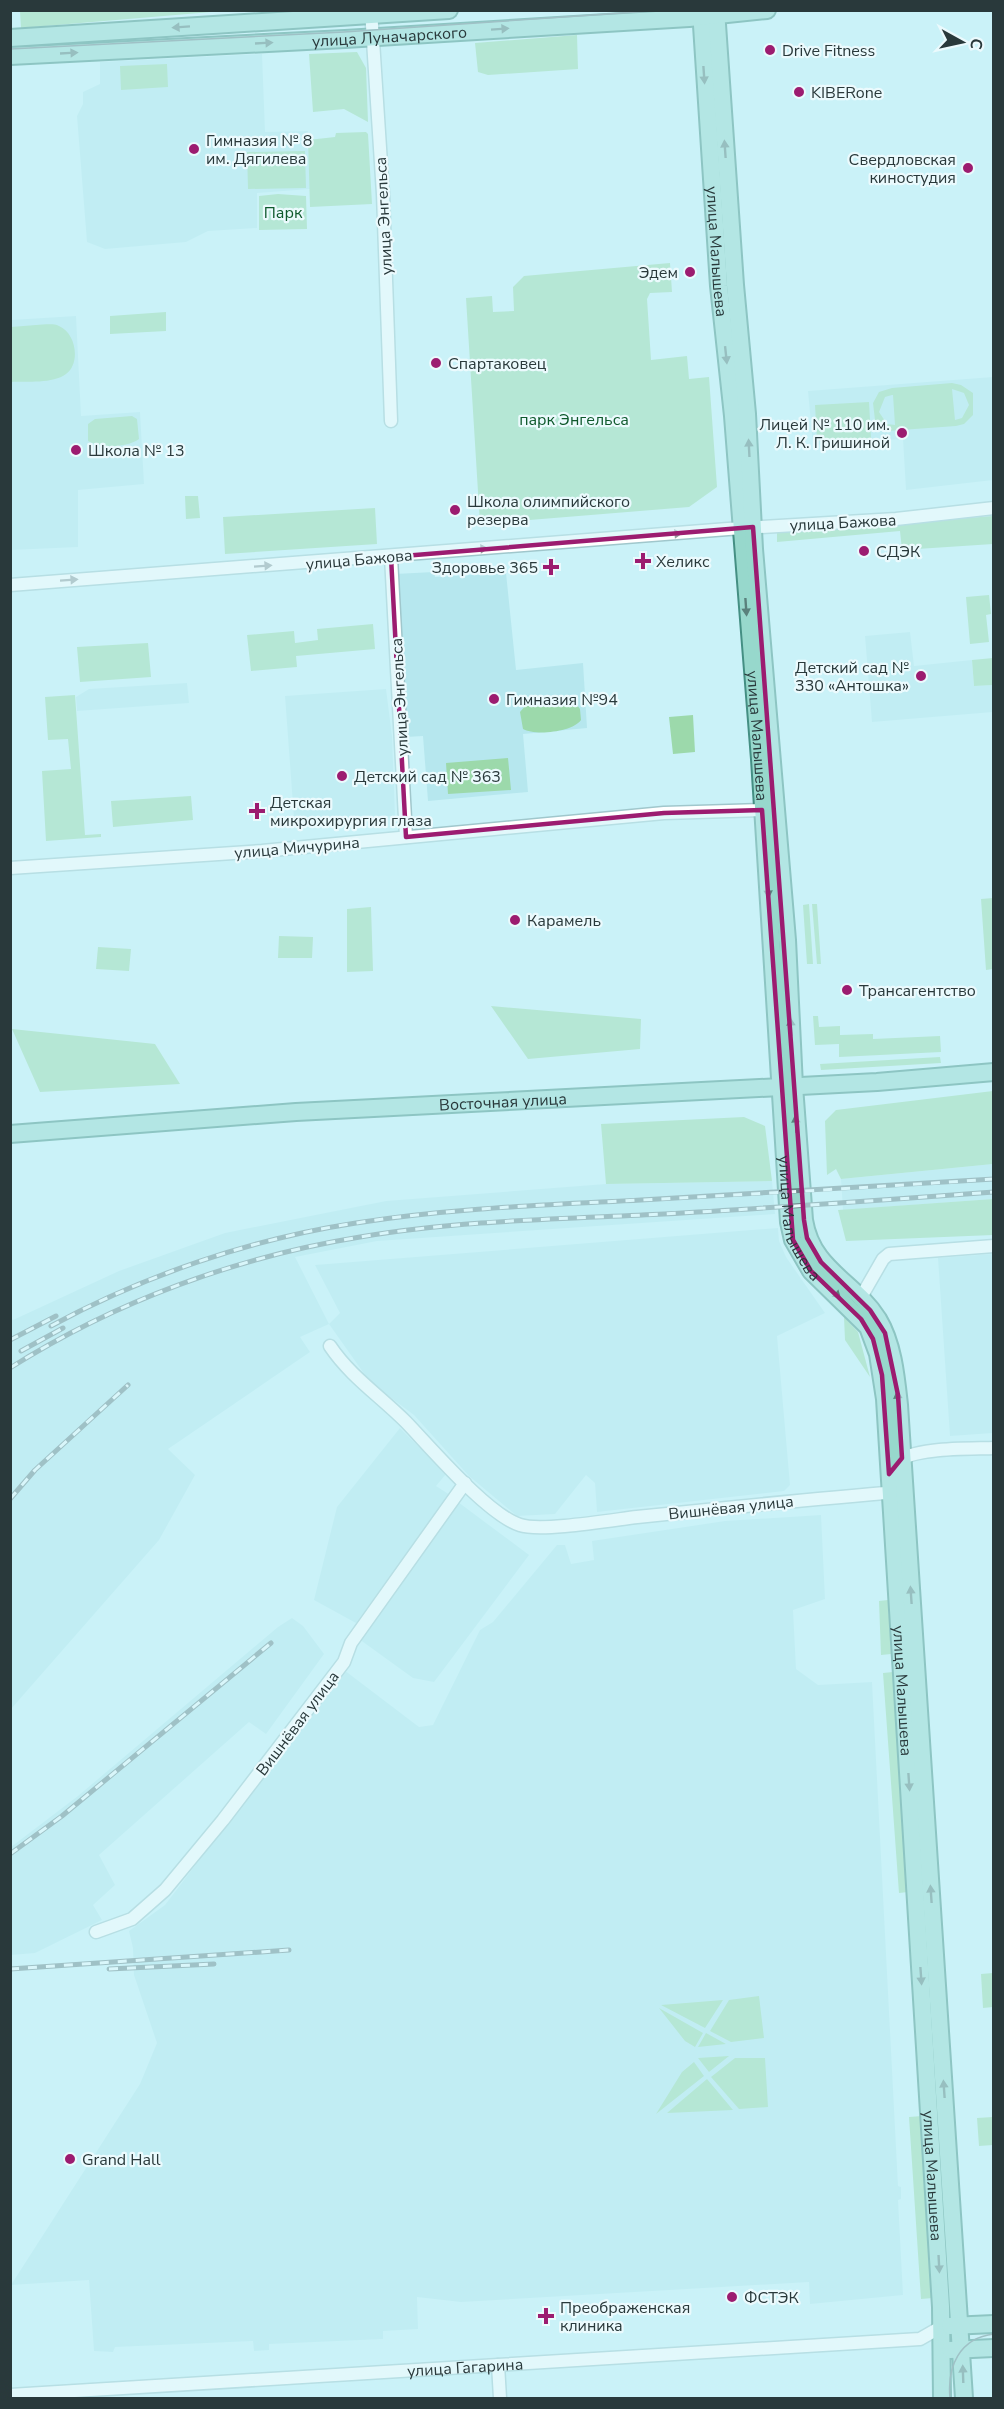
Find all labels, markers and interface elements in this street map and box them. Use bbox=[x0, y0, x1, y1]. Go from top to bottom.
north arrow bbox=[932, 12, 992, 72]
one-way arrow bbox=[171, 22, 190, 32]
street label: улица Луначарского bbox=[312, 22, 468, 53]
one-way arrow bbox=[491, 24, 510, 33]
text: С bbox=[964, 37, 988, 51]
one-way arrow bbox=[254, 39, 273, 48]
place label: Drive Fitness bbox=[782, 40, 875, 62]
marker: Drive Fitness bbox=[763, 43, 777, 57]
one-way arrow bbox=[59, 49, 78, 58]
one-way arrow bbox=[700, 66, 709, 85]
place label: KIBERone bbox=[811, 82, 882, 104]
marker: KIBERone bbox=[792, 85, 806, 99]
place label: Гимназия № 8 им. Дягилева bbox=[206, 130, 312, 170]
one-way arrow bbox=[720, 140, 730, 159]
marker: Гимназия № 8 им. Дягилева bbox=[187, 142, 201, 156]
place label: Свердловская киностудия bbox=[849, 149, 956, 189]
street label: улица Энгельса bbox=[370, 156, 398, 276]
marker: Свердловская киностудия bbox=[961, 161, 975, 175]
street label: улица Малышева bbox=[701, 186, 732, 318]
park label: Парк bbox=[264, 202, 303, 224]
place label: Эдем bbox=[639, 262, 678, 284]
marker: Эдем bbox=[683, 265, 697, 279]
one-way arrow bbox=[721, 345, 731, 364]
place label: Спартаковец bbox=[448, 353, 547, 375]
marker: Спартаковец bbox=[429, 356, 443, 370]
park label: парк Энгельса bbox=[519, 409, 629, 431]
place label: Лицей № 110 им. Л. К. Гришиной bbox=[759, 414, 890, 454]
marker: Лицей № 110 им. Л. К. Гришиной bbox=[895, 426, 909, 440]
one-way arrow bbox=[744, 439, 753, 458]
place label: Школа № 13 bbox=[88, 440, 185, 462]
marker: Школа № 13 bbox=[69, 443, 83, 457]
place label: Школа олимпийского резерва bbox=[467, 491, 630, 531]
marker: Школа олимпийского резерва bbox=[448, 503, 462, 517]
street label: улица Бажова bbox=[789, 509, 897, 537]
one-way arrow bbox=[664, 529, 683, 539]
place label: СДЭК bbox=[876, 541, 921, 563]
street label: улица Бажова bbox=[305, 544, 413, 576]
marker: СДЭК bbox=[857, 544, 871, 558]
one-way arrow bbox=[469, 545, 488, 554]
place label: Хеликс bbox=[656, 551, 710, 573]
marker: Хеликс bbox=[634, 552, 652, 570]
place label: Здоровье 365 bbox=[432, 557, 538, 579]
marker: Здоровье 365 bbox=[542, 558, 560, 576]
one-way arrow bbox=[254, 561, 273, 571]
one-way arrow bbox=[59, 576, 78, 585]
one-way arrow bbox=[742, 598, 751, 617]
street label: улица Энгельса bbox=[386, 637, 414, 757]
place label: Детский сад № 330 «Антошка» bbox=[795, 657, 909, 697]
marker: Детский сад № 330 «Антошка» bbox=[914, 669, 928, 683]
street label: улица Малышева bbox=[741, 670, 773, 802]
place label: Гимназия №94 bbox=[506, 689, 618, 711]
marker: Гимназия №94 bbox=[487, 692, 501, 706]
place label: Детский сад № 363 bbox=[354, 766, 501, 788]
marker: Детский сад № 363 bbox=[335, 769, 349, 783]
place label: Детская микрохирургия глаза bbox=[270, 792, 432, 832]
marker: Детская микрохирургия глаза bbox=[248, 802, 266, 820]
street label: улица Мичурина bbox=[233, 832, 361, 864]
one-way arrow bbox=[764, 880, 773, 899]
place label: Карамель bbox=[527, 910, 601, 932]
marker: Карамель bbox=[508, 913, 522, 927]
place label: Трансагентство bbox=[859, 980, 976, 1002]
marker: Трансагентство bbox=[840, 983, 854, 997]
one-way arrow bbox=[786, 1018, 795, 1037]
street label: Восточная улица bbox=[439, 1088, 567, 1117]
one-way arrow bbox=[792, 1114, 801, 1133]
street label: улица Малышева bbox=[773, 1155, 825, 1286]
one-way arrow bbox=[826, 1285, 841, 1299]
one-way arrow bbox=[893, 1391, 903, 1410]
street label: Вишнёвая улица bbox=[667, 1490, 795, 1526]
one-way arrow bbox=[906, 1585, 916, 1604]
street label: улица Малышева bbox=[887, 1625, 917, 1757]
street label: Вишнёвая улица bbox=[251, 1667, 344, 1780]
one-way arrow bbox=[904, 1772, 914, 1791]
one-way arrow bbox=[926, 1885, 936, 1904]
one-way arrow bbox=[917, 1967, 926, 1986]
one-way arrow bbox=[939, 2079, 948, 2098]
street label: улица Малышева bbox=[917, 2110, 947, 2242]
place label: Grand Hall bbox=[82, 2149, 161, 2171]
marker: Grand Hall bbox=[63, 2152, 77, 2166]
one-way arrow bbox=[934, 2255, 943, 2274]
place label: ФСТЭК bbox=[744, 2287, 800, 2309]
marker: ФСТЭК bbox=[725, 2290, 739, 2304]
place label: Преображенская клиника bbox=[560, 2297, 690, 2337]
marker: Преображенская клиника bbox=[537, 2307, 555, 2325]
street label: улица Гагарина bbox=[406, 2353, 524, 2383]
one-way arrow bbox=[959, 2365, 968, 2384]

